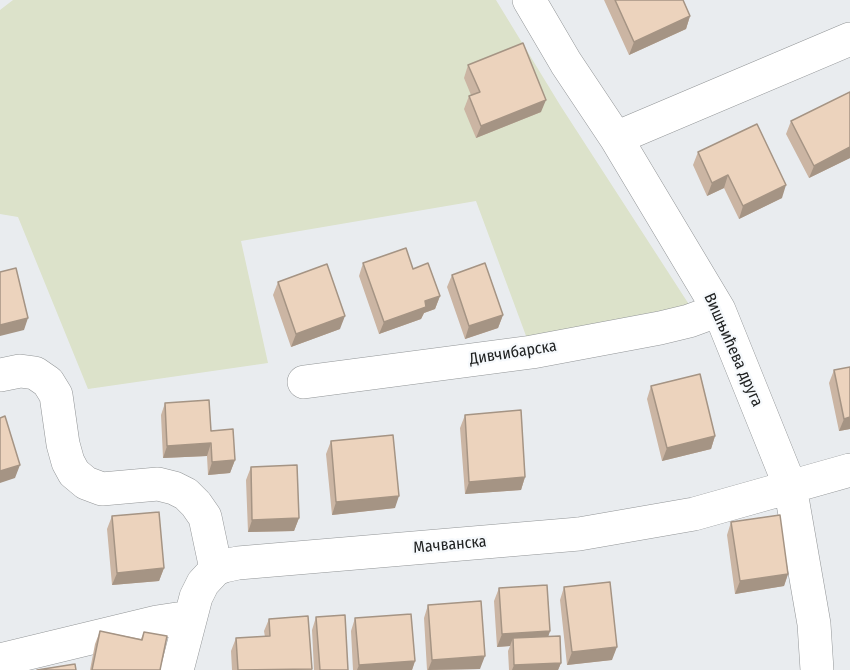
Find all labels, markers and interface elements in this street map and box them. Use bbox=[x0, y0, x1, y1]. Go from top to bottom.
street label: Вишњићева друга bbox=[699, 290, 767, 410]
street label: Дивчибарска bbox=[468, 337, 558, 369]
street label: Мачванска bbox=[413, 532, 487, 558]

